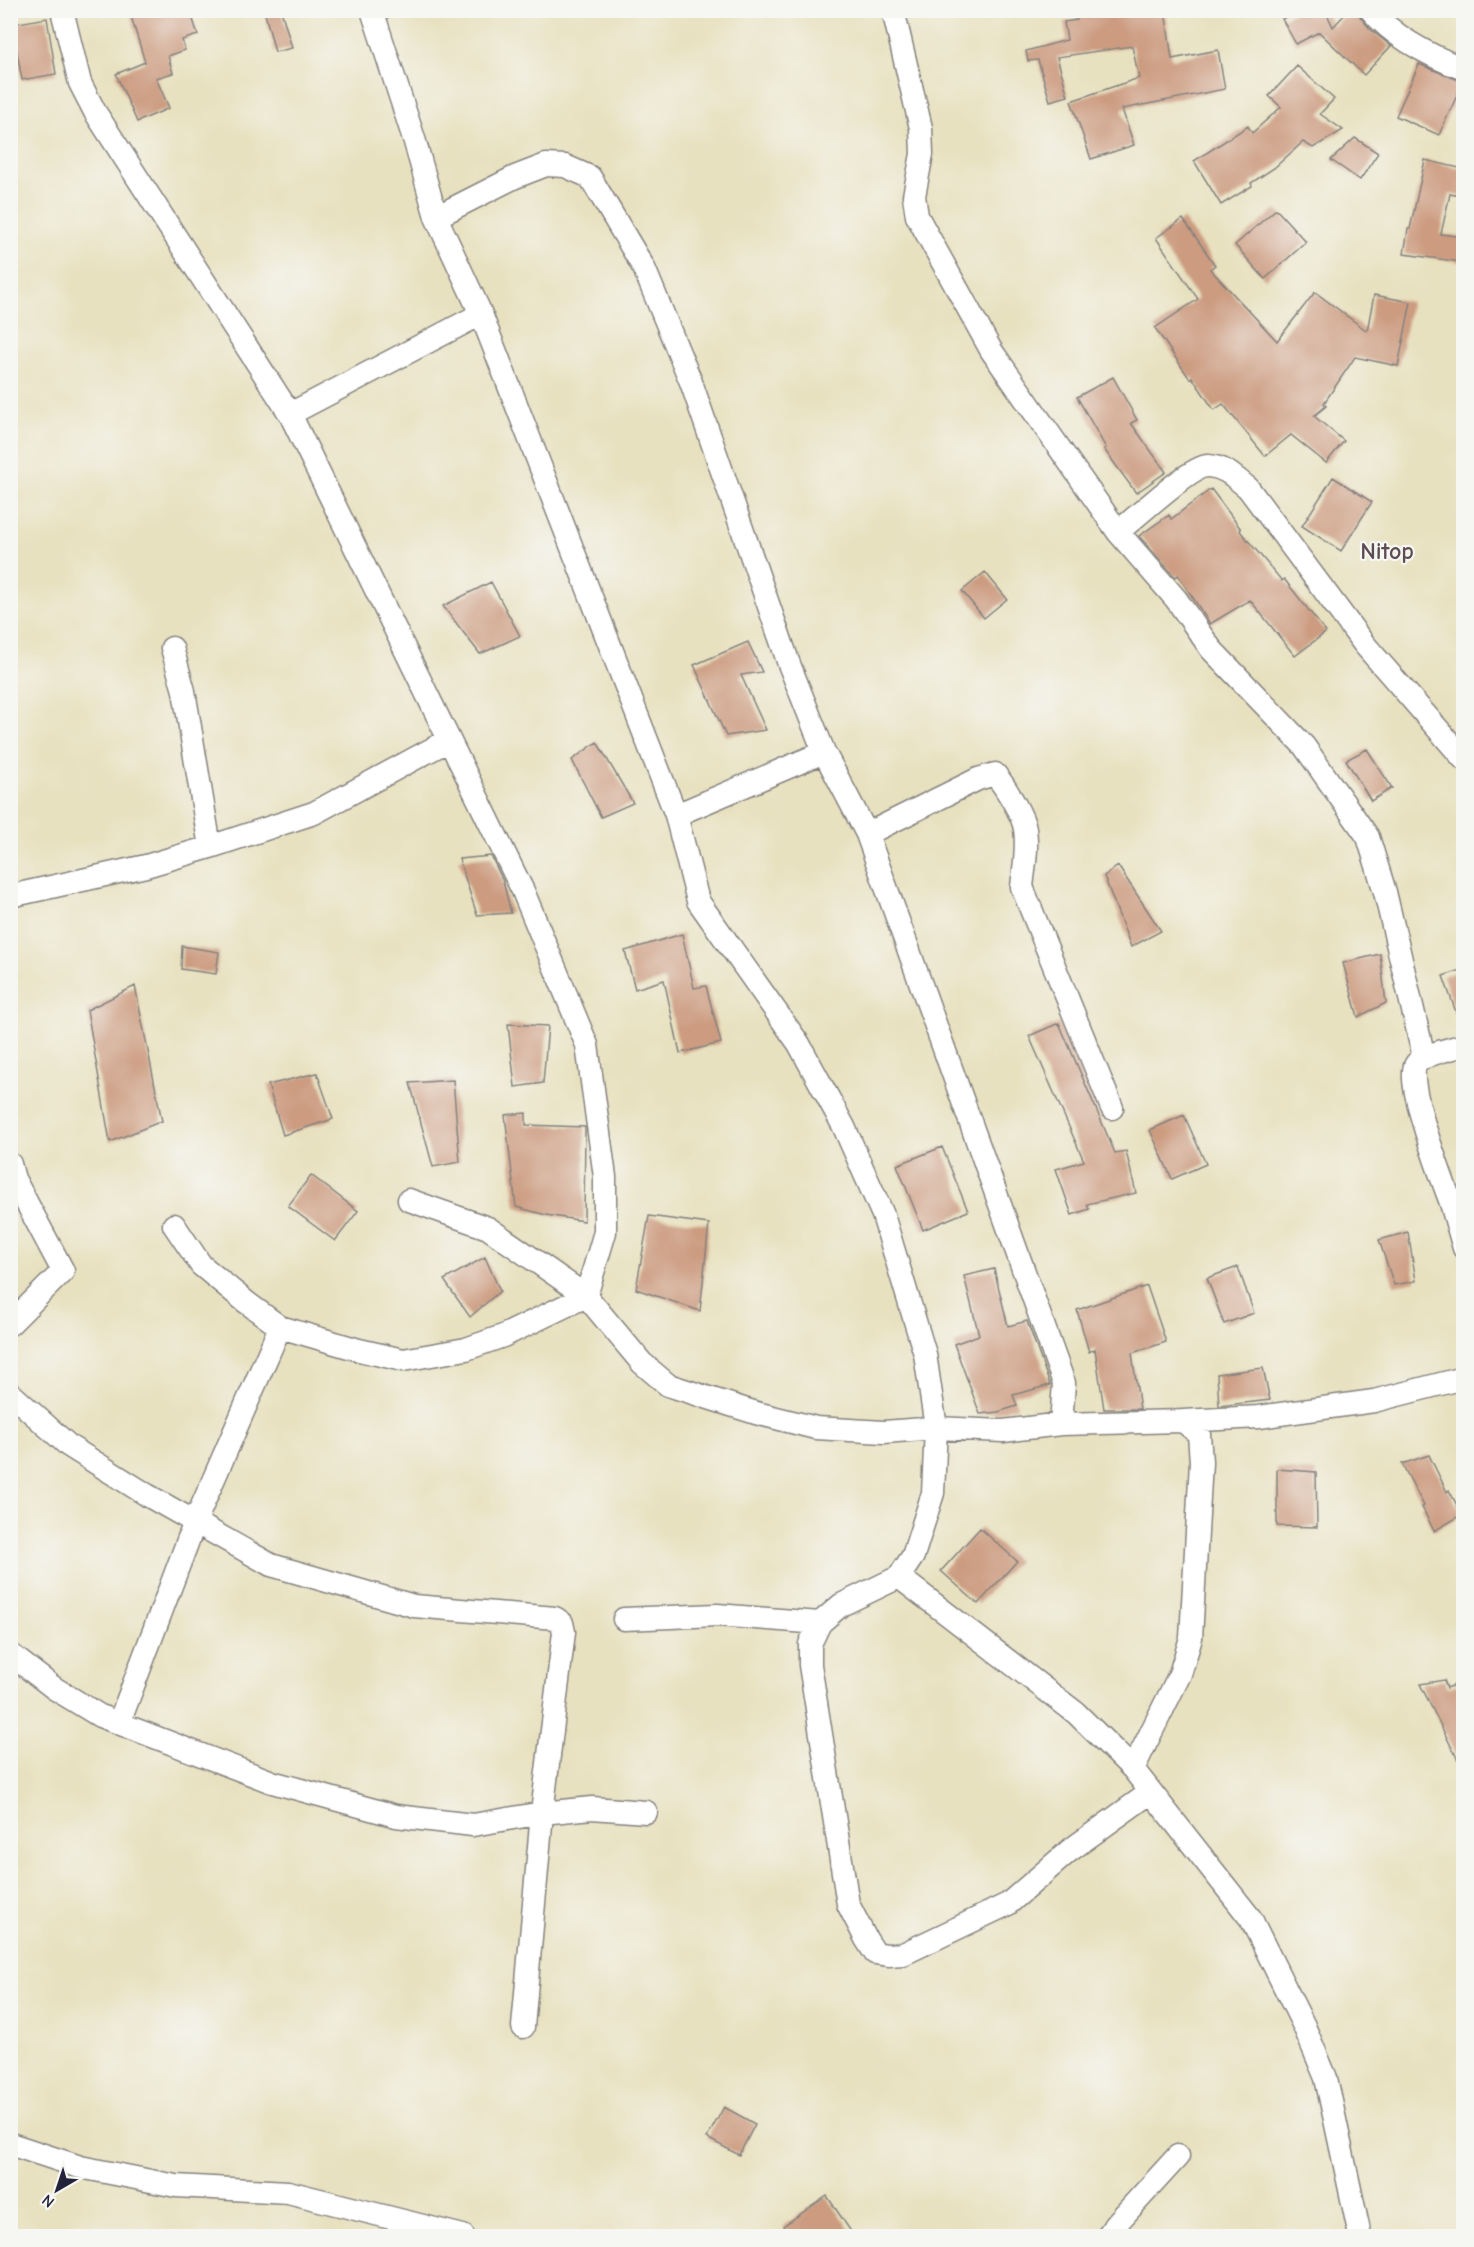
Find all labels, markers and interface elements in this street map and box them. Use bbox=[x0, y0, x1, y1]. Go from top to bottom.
district label: Nitop bbox=[1360, 537, 1414, 565]
north arrow bbox=[27, 2160, 87, 2220]
text: N bbox=[38, 2191, 58, 2211]

